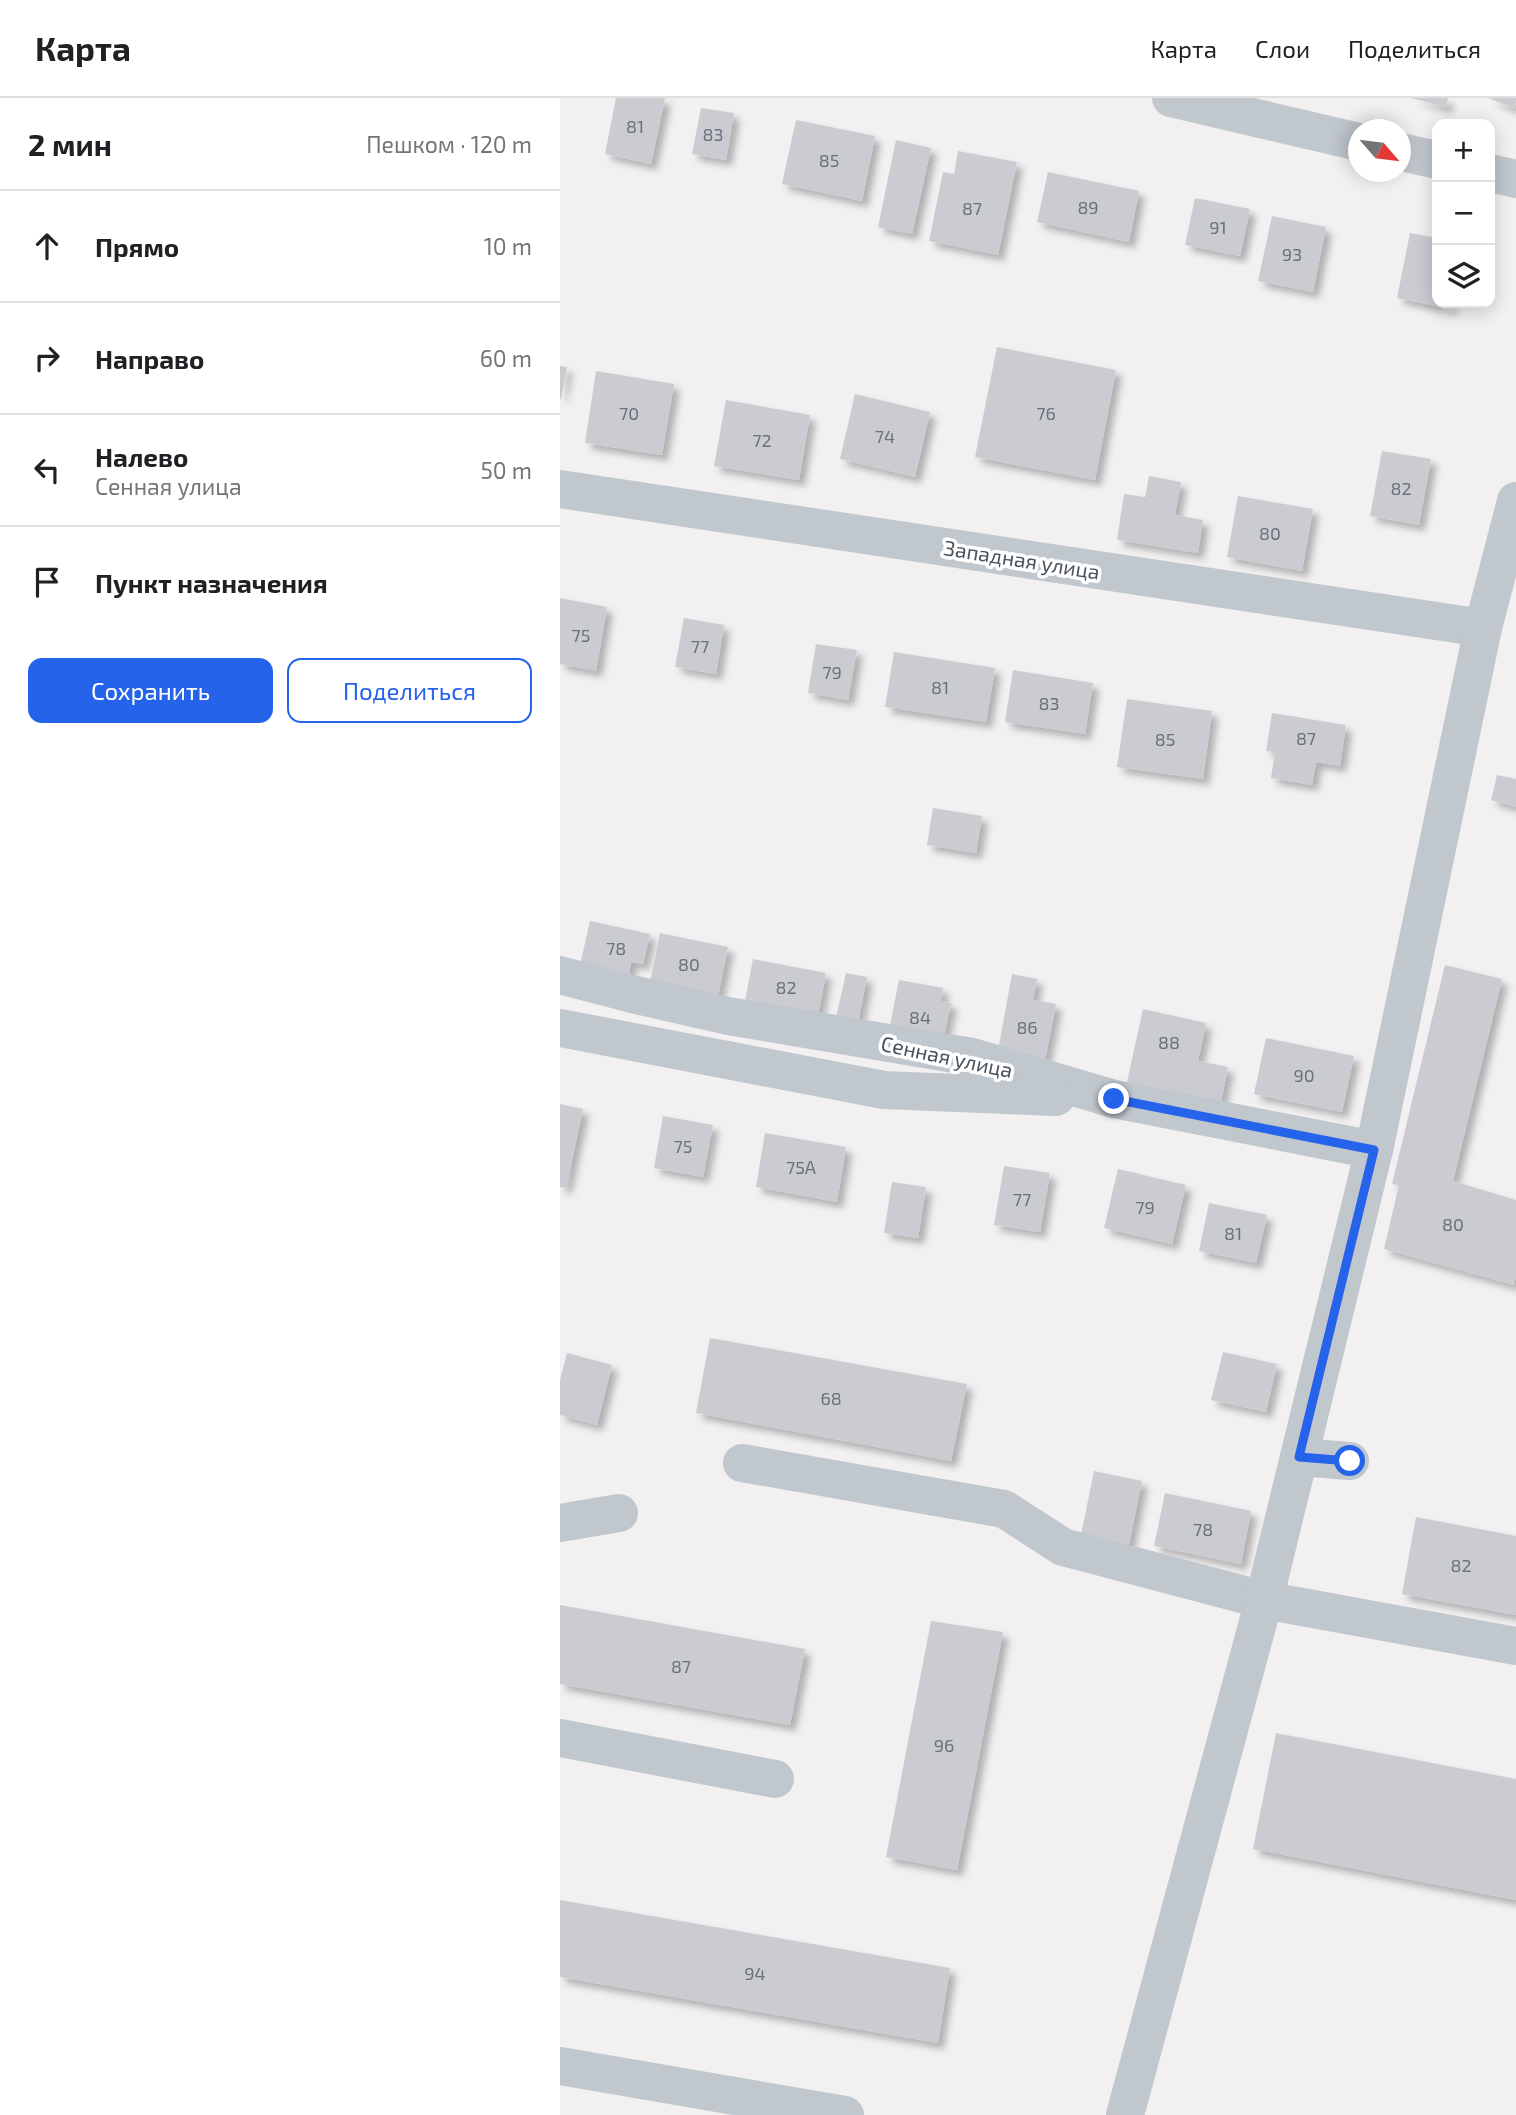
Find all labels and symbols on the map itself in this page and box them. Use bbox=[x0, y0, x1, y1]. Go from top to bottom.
house number: 81 bbox=[626, 115, 644, 137]
north arrow bbox=[1348, 119, 1411, 182]
house number: 83 bbox=[703, 123, 723, 145]
house number: 85 bbox=[819, 149, 839, 171]
house number: 89 bbox=[1077, 196, 1099, 218]
house number: 87 bbox=[962, 197, 982, 219]
house number: 91 bbox=[1209, 216, 1227, 238]
house number: 93 bbox=[1282, 243, 1302, 265]
house number: 70 bbox=[619, 402, 639, 424]
house number: 76 bbox=[1036, 402, 1056, 424]
house number: 74 bbox=[875, 425, 895, 447]
house number: 72 bbox=[752, 429, 772, 451]
house number: 82 bbox=[1390, 477, 1412, 499]
house number: 80 bbox=[1259, 522, 1281, 544]
street label: Западная улица bbox=[942, 534, 1102, 585]
house number: 75 bbox=[572, 624, 590, 646]
house number: 77 bbox=[691, 635, 709, 657]
house number: 79 bbox=[822, 661, 842, 683]
house number: 81 bbox=[931, 676, 949, 698]
house number: 83 bbox=[1039, 692, 1059, 714]
house number: 87 bbox=[1296, 727, 1316, 749]
house number: 85 bbox=[1155, 728, 1175, 750]
house number: 78 bbox=[606, 937, 626, 959]
house number: 80 bbox=[678, 953, 700, 975]
house number: 82 bbox=[775, 976, 797, 998]
house number: 84 bbox=[909, 1006, 931, 1028]
house number: 86 bbox=[1016, 1016, 1038, 1038]
street label: Сенная улица bbox=[879, 1030, 1015, 1083]
house number: 88 bbox=[1158, 1031, 1180, 1053]
house number: 90 bbox=[1293, 1064, 1315, 1086]
route end bbox=[1098, 1083, 1129, 1114]
house number: 75 bbox=[674, 1135, 692, 1157]
house number: 75А bbox=[786, 1156, 817, 1178]
house number: 77 bbox=[1013, 1188, 1031, 1210]
house number: 79 bbox=[1135, 1196, 1155, 1218]
house number: 80 bbox=[1442, 1213, 1464, 1235]
house number: 81 bbox=[1224, 1222, 1242, 1244]
house number: 68 bbox=[820, 1387, 842, 1409]
route start bbox=[1334, 1445, 1365, 1476]
house number: 78 bbox=[1193, 1518, 1213, 1540]
house number: 82 bbox=[1450, 1554, 1472, 1576]
house number: 87 bbox=[671, 1655, 691, 1677]
house number: 96 bbox=[934, 1734, 954, 1756]
house number: 94 bbox=[744, 1962, 766, 1984]

